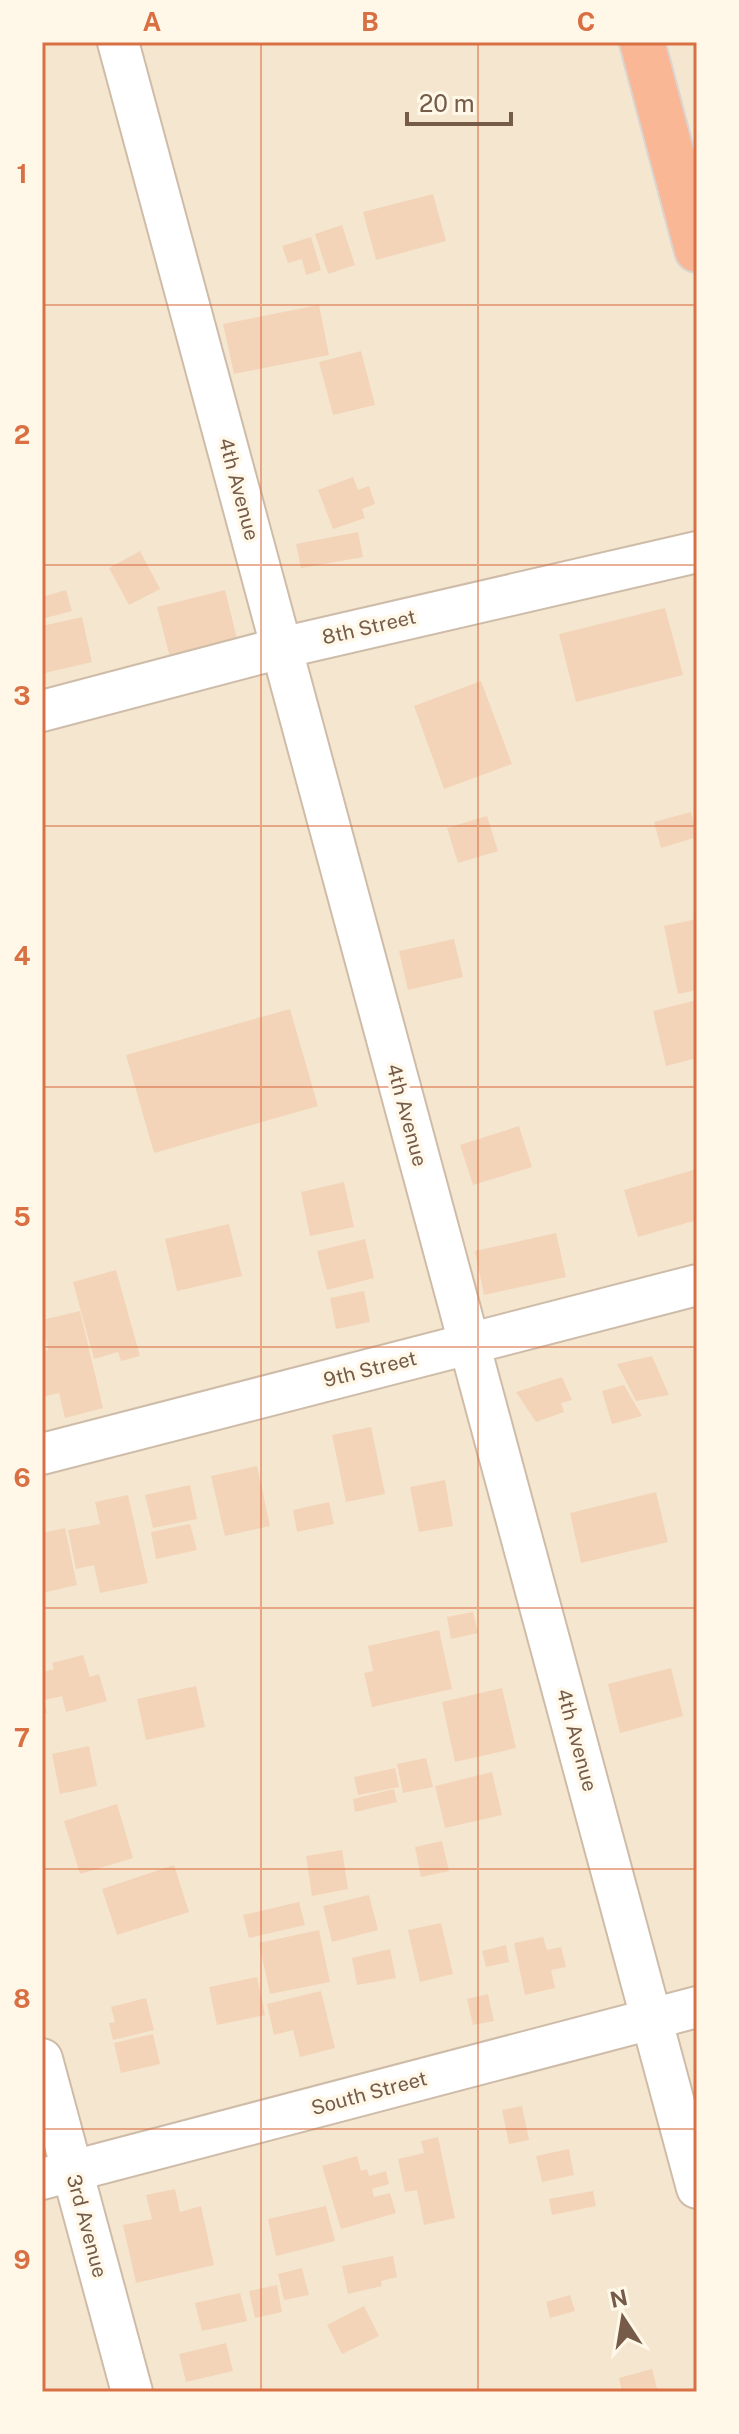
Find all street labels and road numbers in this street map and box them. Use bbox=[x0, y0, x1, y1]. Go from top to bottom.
street label: 4th Avenue bbox=[214, 435, 264, 543]
street label: 8th Street bbox=[320, 605, 418, 649]
street label: 4th Avenue bbox=[382, 1061, 432, 1169]
street label: 9th Street bbox=[321, 1346, 419, 1392]
street label: 4th Avenue bbox=[552, 1686, 602, 1794]
street label: South Street bbox=[308, 2066, 430, 2120]
street label: 3rd Avenue bbox=[62, 2172, 112, 2280]

